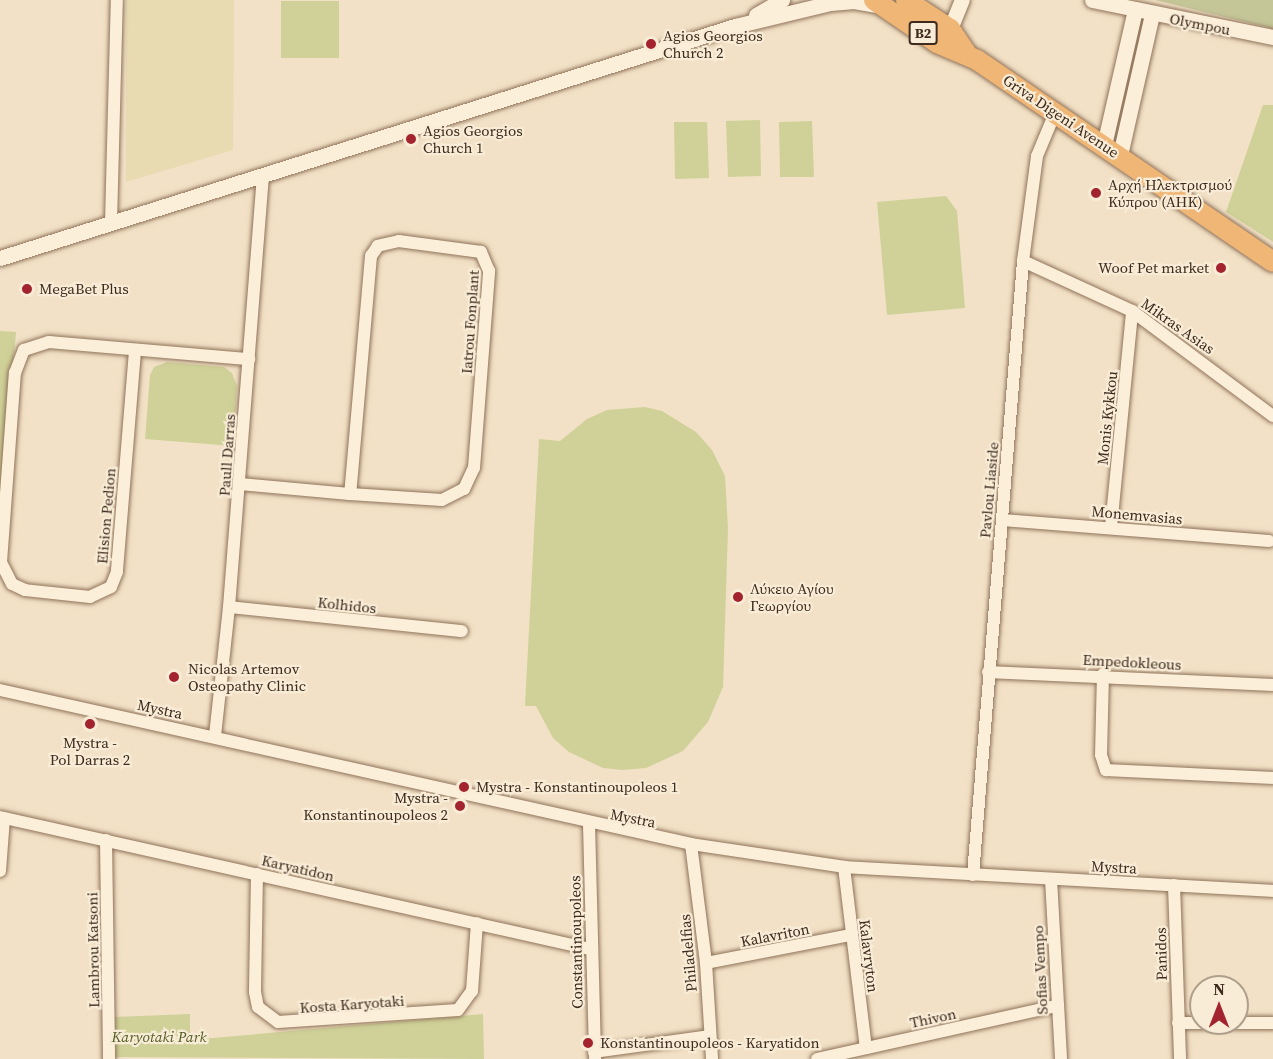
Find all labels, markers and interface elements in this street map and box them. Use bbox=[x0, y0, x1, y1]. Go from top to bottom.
street label: Olympou bbox=[1168, 9, 1232, 39]
road number: B2 bbox=[908, 22, 938, 44]
place label: Agios Georgios Church 2 bbox=[663, 26, 763, 61]
marker: Agios Georgios Church 2 bbox=[644, 37, 658, 51]
street label: Griva Digeni Avenue bbox=[1000, 71, 1122, 161]
place label: Agios Georgios Church 1 bbox=[423, 121, 523, 156]
marker: Agios Georgios Church 1 bbox=[404, 132, 418, 146]
place label: Αρχή Ηλεκτρισμού Κύπρου (ΑΗΚ) bbox=[1108, 175, 1232, 210]
marker: Αρχή Ηλεκτρισμού Κύπρου (ΑΗΚ) bbox=[1089, 186, 1103, 200]
place label: Woof Pet market bbox=[1098, 259, 1209, 277]
marker: Woof Pet market bbox=[1214, 261, 1228, 275]
street label: Iatrou Fonplant bbox=[457, 270, 483, 374]
place label: MegaBet Plus bbox=[39, 280, 129, 298]
marker: MegaBet Plus bbox=[20, 282, 34, 296]
street label: Mikras Asias bbox=[1138, 294, 1218, 358]
street label: Monis Kykkou bbox=[1093, 370, 1121, 466]
street label: Paull Darras bbox=[215, 413, 239, 497]
street label: Pavlou Liaside bbox=[976, 441, 1002, 539]
street label: Elision Pedion bbox=[93, 467, 119, 565]
street label: Monemvasias bbox=[1091, 502, 1183, 528]
place label: Λύκειο Αγίου Γεωργίου bbox=[750, 579, 834, 614]
marker: Λύκειο Αγίου Γεωργίου bbox=[731, 590, 745, 604]
street label: Kolhidos bbox=[317, 593, 377, 617]
street label: Empedokleous bbox=[1082, 650, 1182, 674]
place label: Nicolas Artemov Osteopathy Clinic bbox=[188, 659, 306, 694]
marker: Nicolas Artemov Osteopathy Clinic bbox=[165, 668, 183, 686]
street label: Mystra bbox=[136, 695, 184, 723]
marker: Mystra - Pol Darras 2 bbox=[83, 717, 97, 731]
place label: Mystra - Pol Darras 2 bbox=[50, 733, 130, 768]
place label: Mystra - Konstantinoupoleos 1 bbox=[476, 778, 678, 796]
marker: Mystra - Konstantinoupoleos 1 bbox=[457, 780, 471, 794]
place label: Mystra - Konstantinoupoleos 2 bbox=[303, 788, 448, 823]
marker: Mystra - Konstantinoupoleos 2 bbox=[453, 799, 467, 813]
street label: Mystra bbox=[609, 805, 657, 831]
street label: Karyatidon bbox=[260, 851, 336, 885]
street label: Mystra bbox=[1091, 857, 1137, 877]
street label: Constantinoupoleos bbox=[566, 875, 586, 1009]
street label: Lambrou Katsoni bbox=[83, 892, 103, 1008]
street label: Philadelfias bbox=[676, 913, 700, 993]
street label: Kalavryton bbox=[856, 919, 882, 993]
street label: Kalavriton bbox=[739, 920, 811, 950]
street label: Sofias Vempo bbox=[1029, 925, 1051, 1015]
street label: Panidos bbox=[1152, 927, 1170, 981]
north arrow bbox=[1189, 975, 1249, 1035]
text: N bbox=[1213, 978, 1225, 1000]
street label: Kosta Karyotaki bbox=[299, 991, 405, 1017]
street label: Thivon bbox=[908, 1004, 958, 1032]
park label: Karyotaki Park bbox=[112, 1028, 206, 1046]
place label: Konstantinoupoleos - Karyatidon bbox=[600, 1034, 820, 1052]
marker: Konstantinoupoleos - Karyatidon bbox=[581, 1036, 595, 1050]

